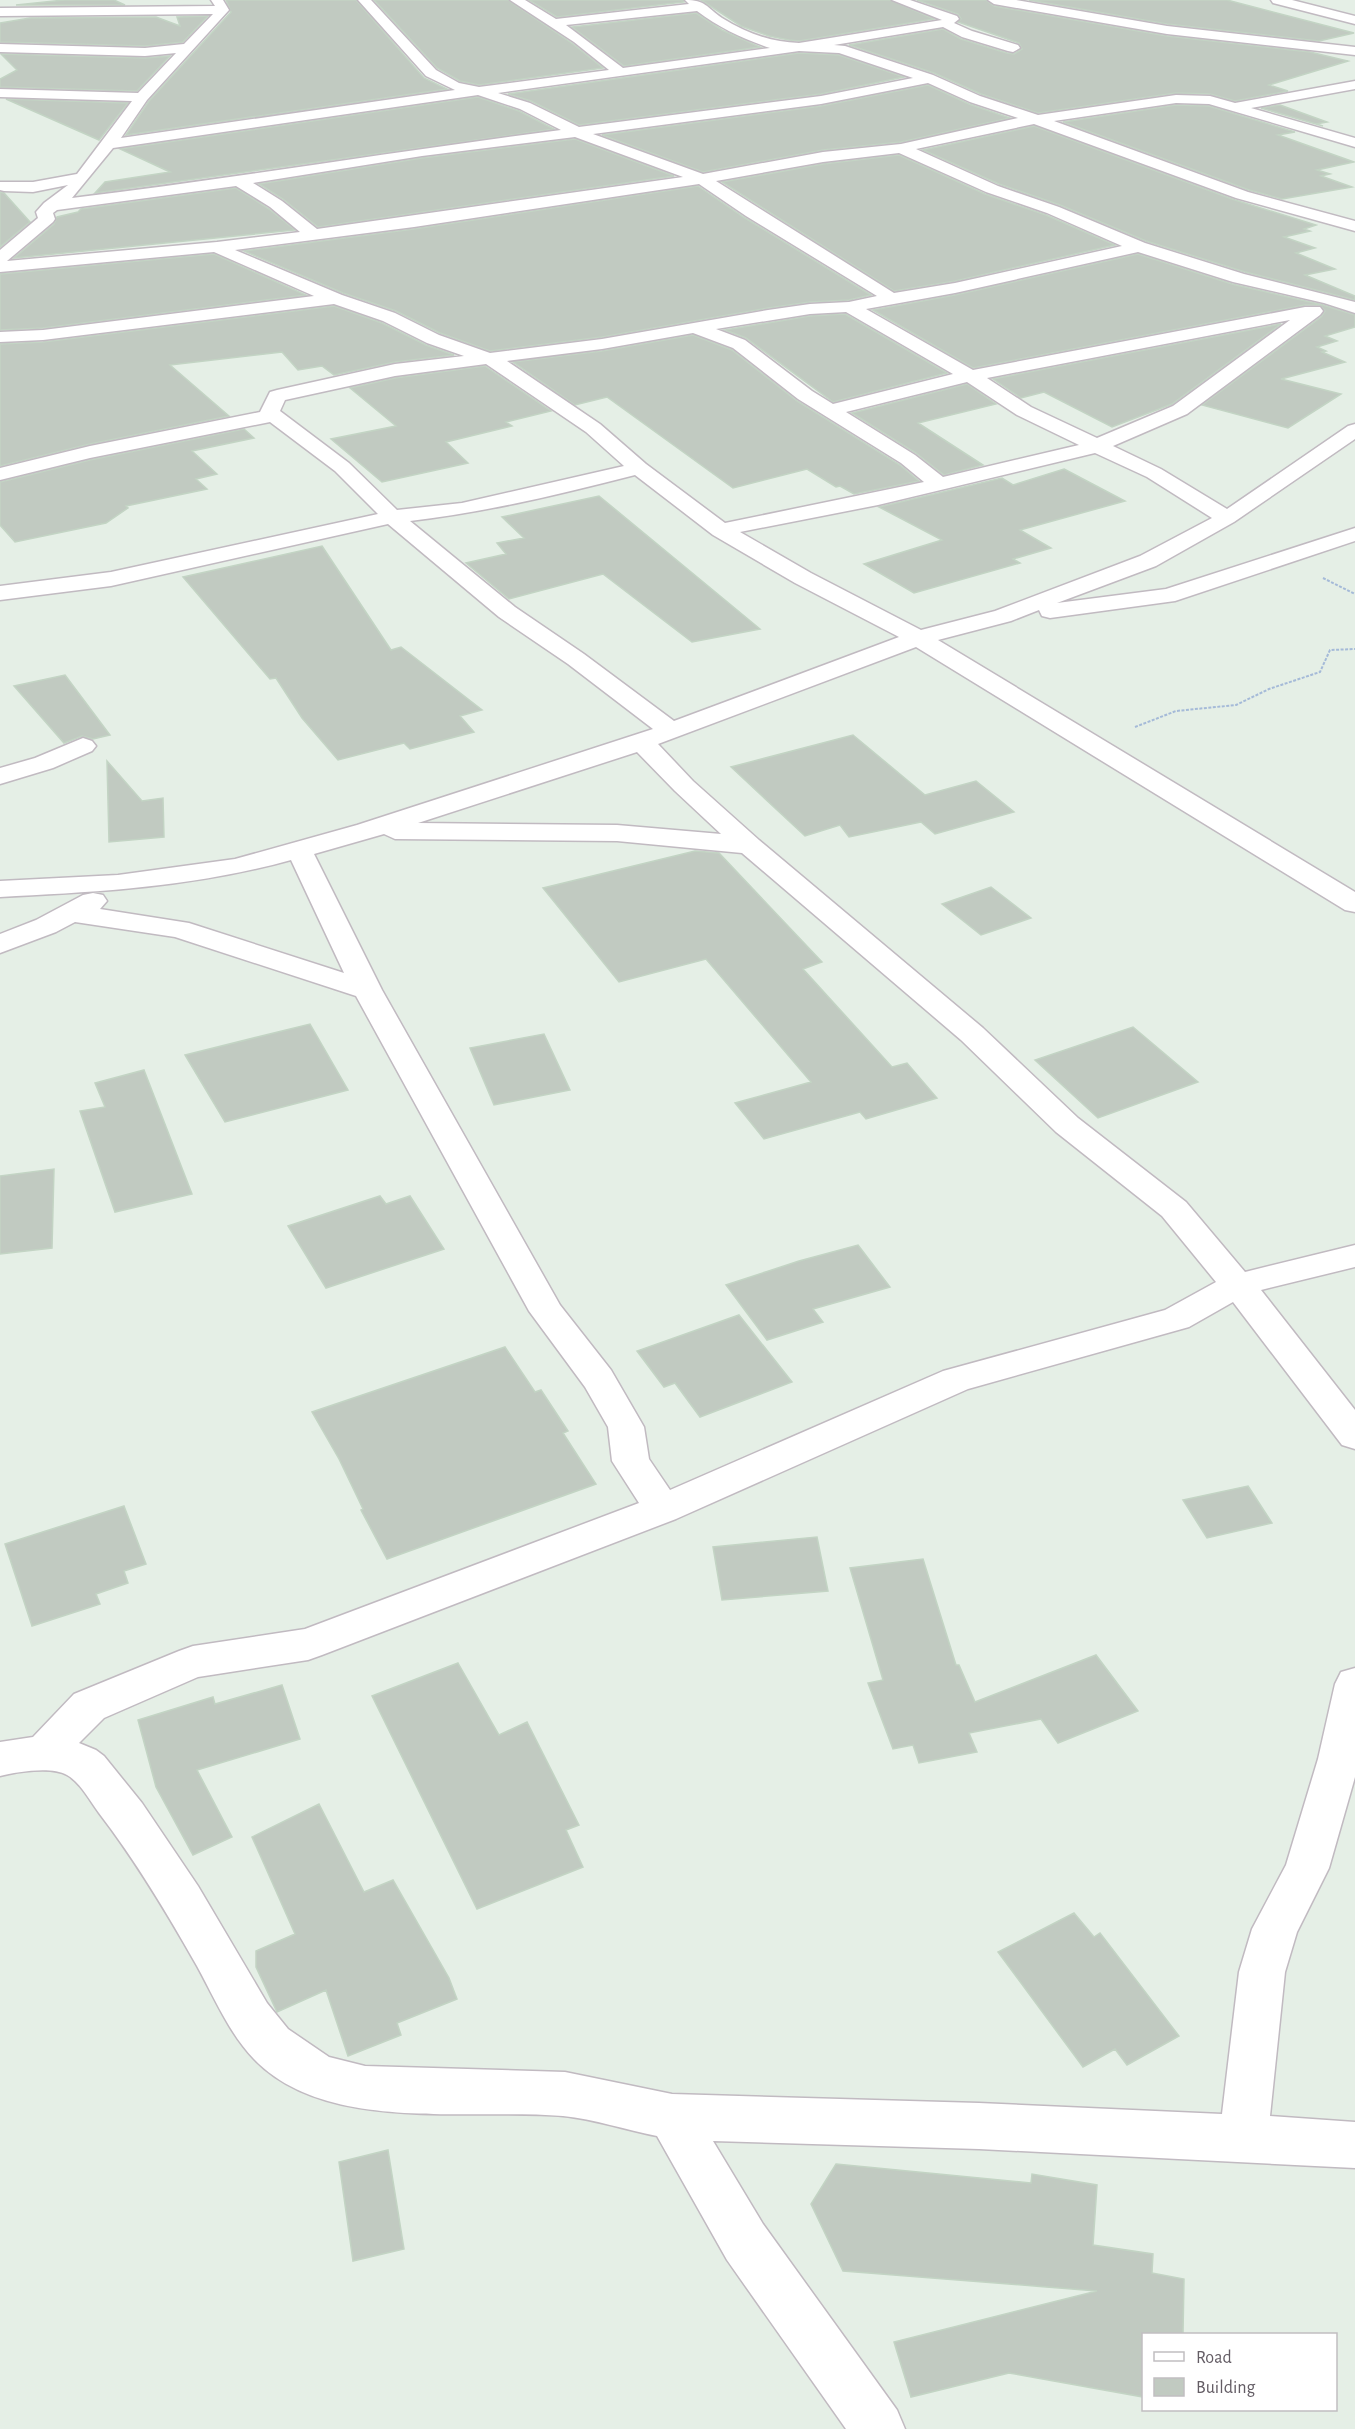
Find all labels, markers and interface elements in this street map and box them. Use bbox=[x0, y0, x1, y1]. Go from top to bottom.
legend bbox=[1142, 2333, 1337, 2411]
text: Road bbox=[1196, 2349, 1232, 2367]
text: Building bbox=[1196, 2379, 1256, 2397]

